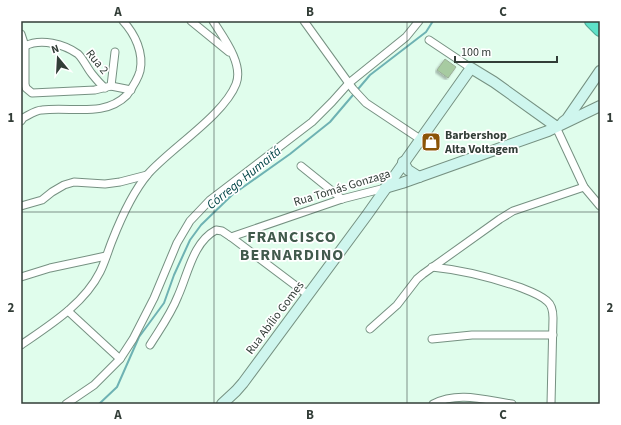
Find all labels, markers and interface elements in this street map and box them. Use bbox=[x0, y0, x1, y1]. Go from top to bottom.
text: A bbox=[113, 3, 122, 21]
text: B bbox=[306, 3, 314, 21]
text: C bbox=[499, 3, 507, 21]
north arrow bbox=[38, 38, 78, 78]
scale bar bbox=[455, 38, 557, 64]
text: N bbox=[49, 41, 61, 57]
text: 100 m bbox=[461, 44, 491, 61]
street label: Rua 2 bbox=[82, 46, 112, 78]
text: 1 bbox=[8, 109, 15, 127]
text: 1 bbox=[607, 109, 614, 127]
place label: Barbershop Alta Voltagem bbox=[444, 127, 518, 158]
shop icon: Barbershop Alta Voltagem bbox=[420, 131, 442, 153]
water label: Córrego Humaitá bbox=[203, 142, 285, 214]
street label: Rua Tomás Gonzaga bbox=[291, 165, 393, 211]
district label: FRANCISCO BERNARDINO bbox=[240, 226, 344, 266]
street label: Rua Abílio Gomes bbox=[242, 278, 308, 358]
text: 2 bbox=[8, 299, 15, 317]
text: 2 bbox=[607, 299, 614, 317]
text: A bbox=[113, 406, 122, 424]
text: B bbox=[306, 406, 314, 424]
text: C bbox=[499, 406, 507, 424]

